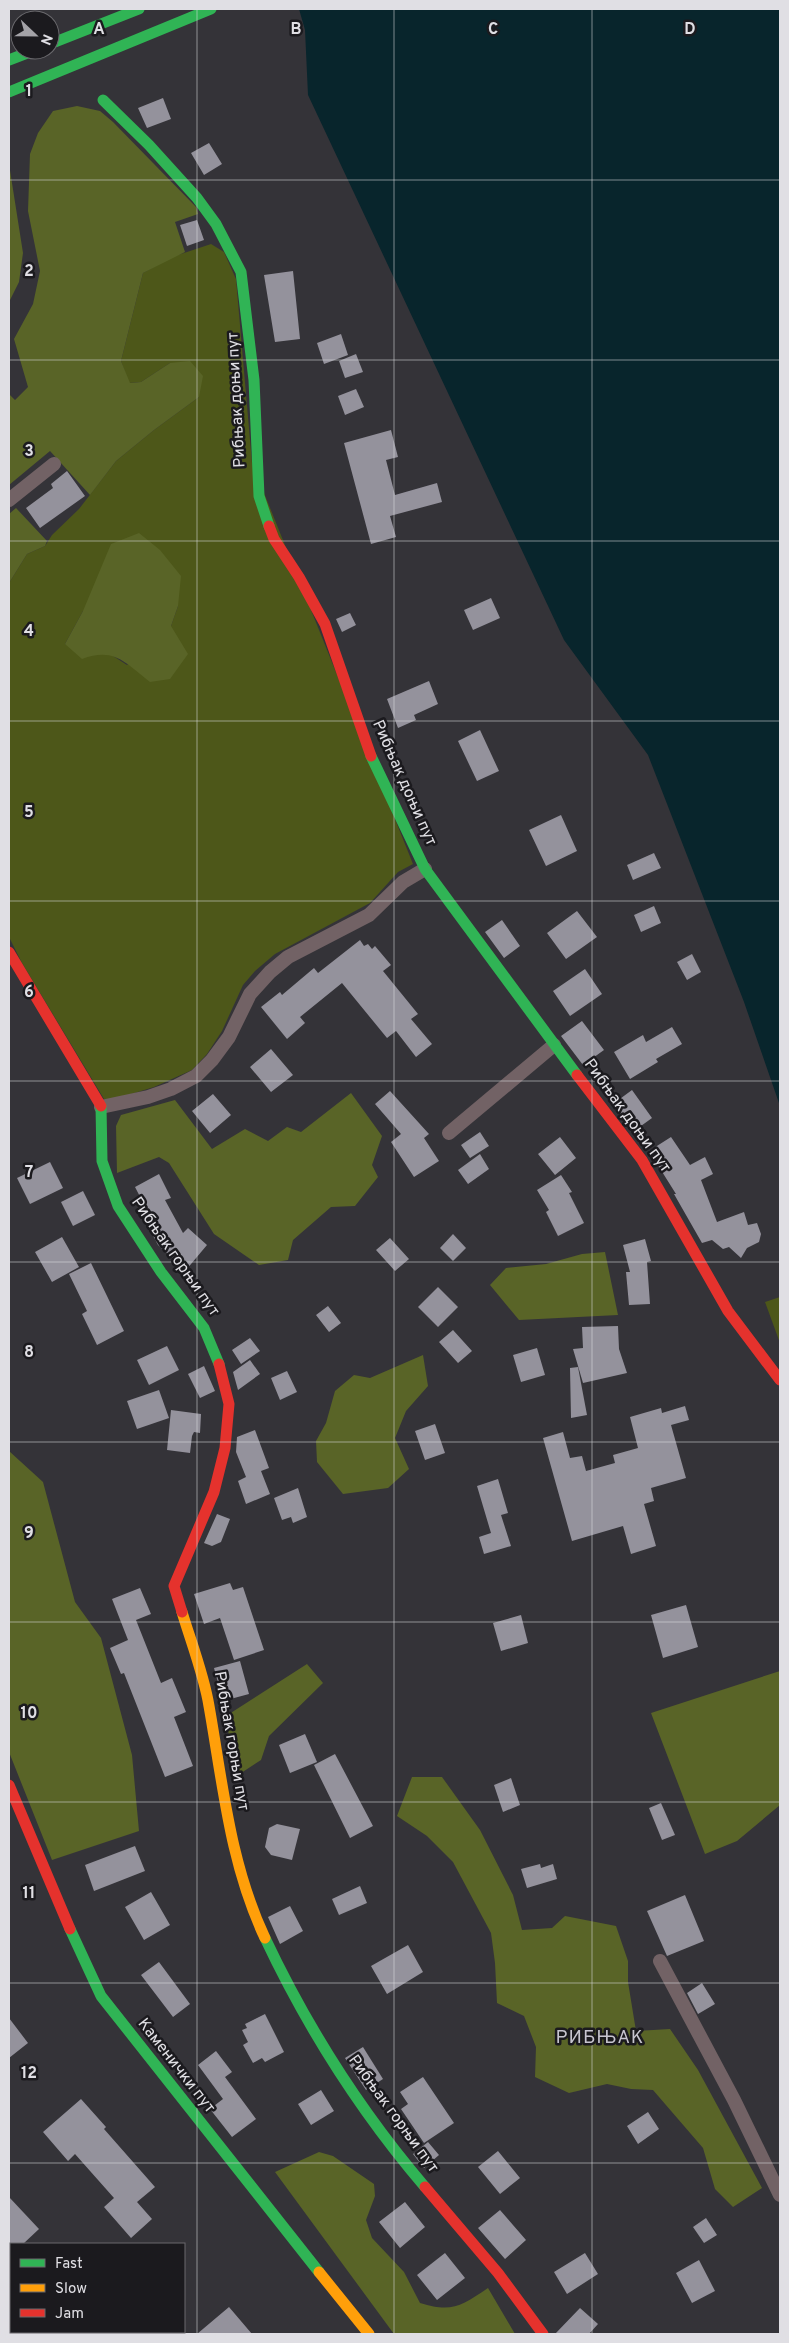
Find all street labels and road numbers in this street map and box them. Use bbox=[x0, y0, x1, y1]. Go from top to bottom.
street label: Рибњак доњи пут bbox=[223, 332, 251, 468]
street label: Рибњак доњи пут bbox=[367, 717, 441, 849]
street label: Рибњак доњи пут bbox=[579, 1055, 675, 1177]
street label: Рибњак горњи пут bbox=[126, 1194, 224, 1320]
street label: Рибњак горњи пут bbox=[209, 1670, 253, 1812]
street label: Каменички пут bbox=[133, 2015, 219, 2117]
street label: Рибњак горњи пут bbox=[344, 2051, 442, 2177]

